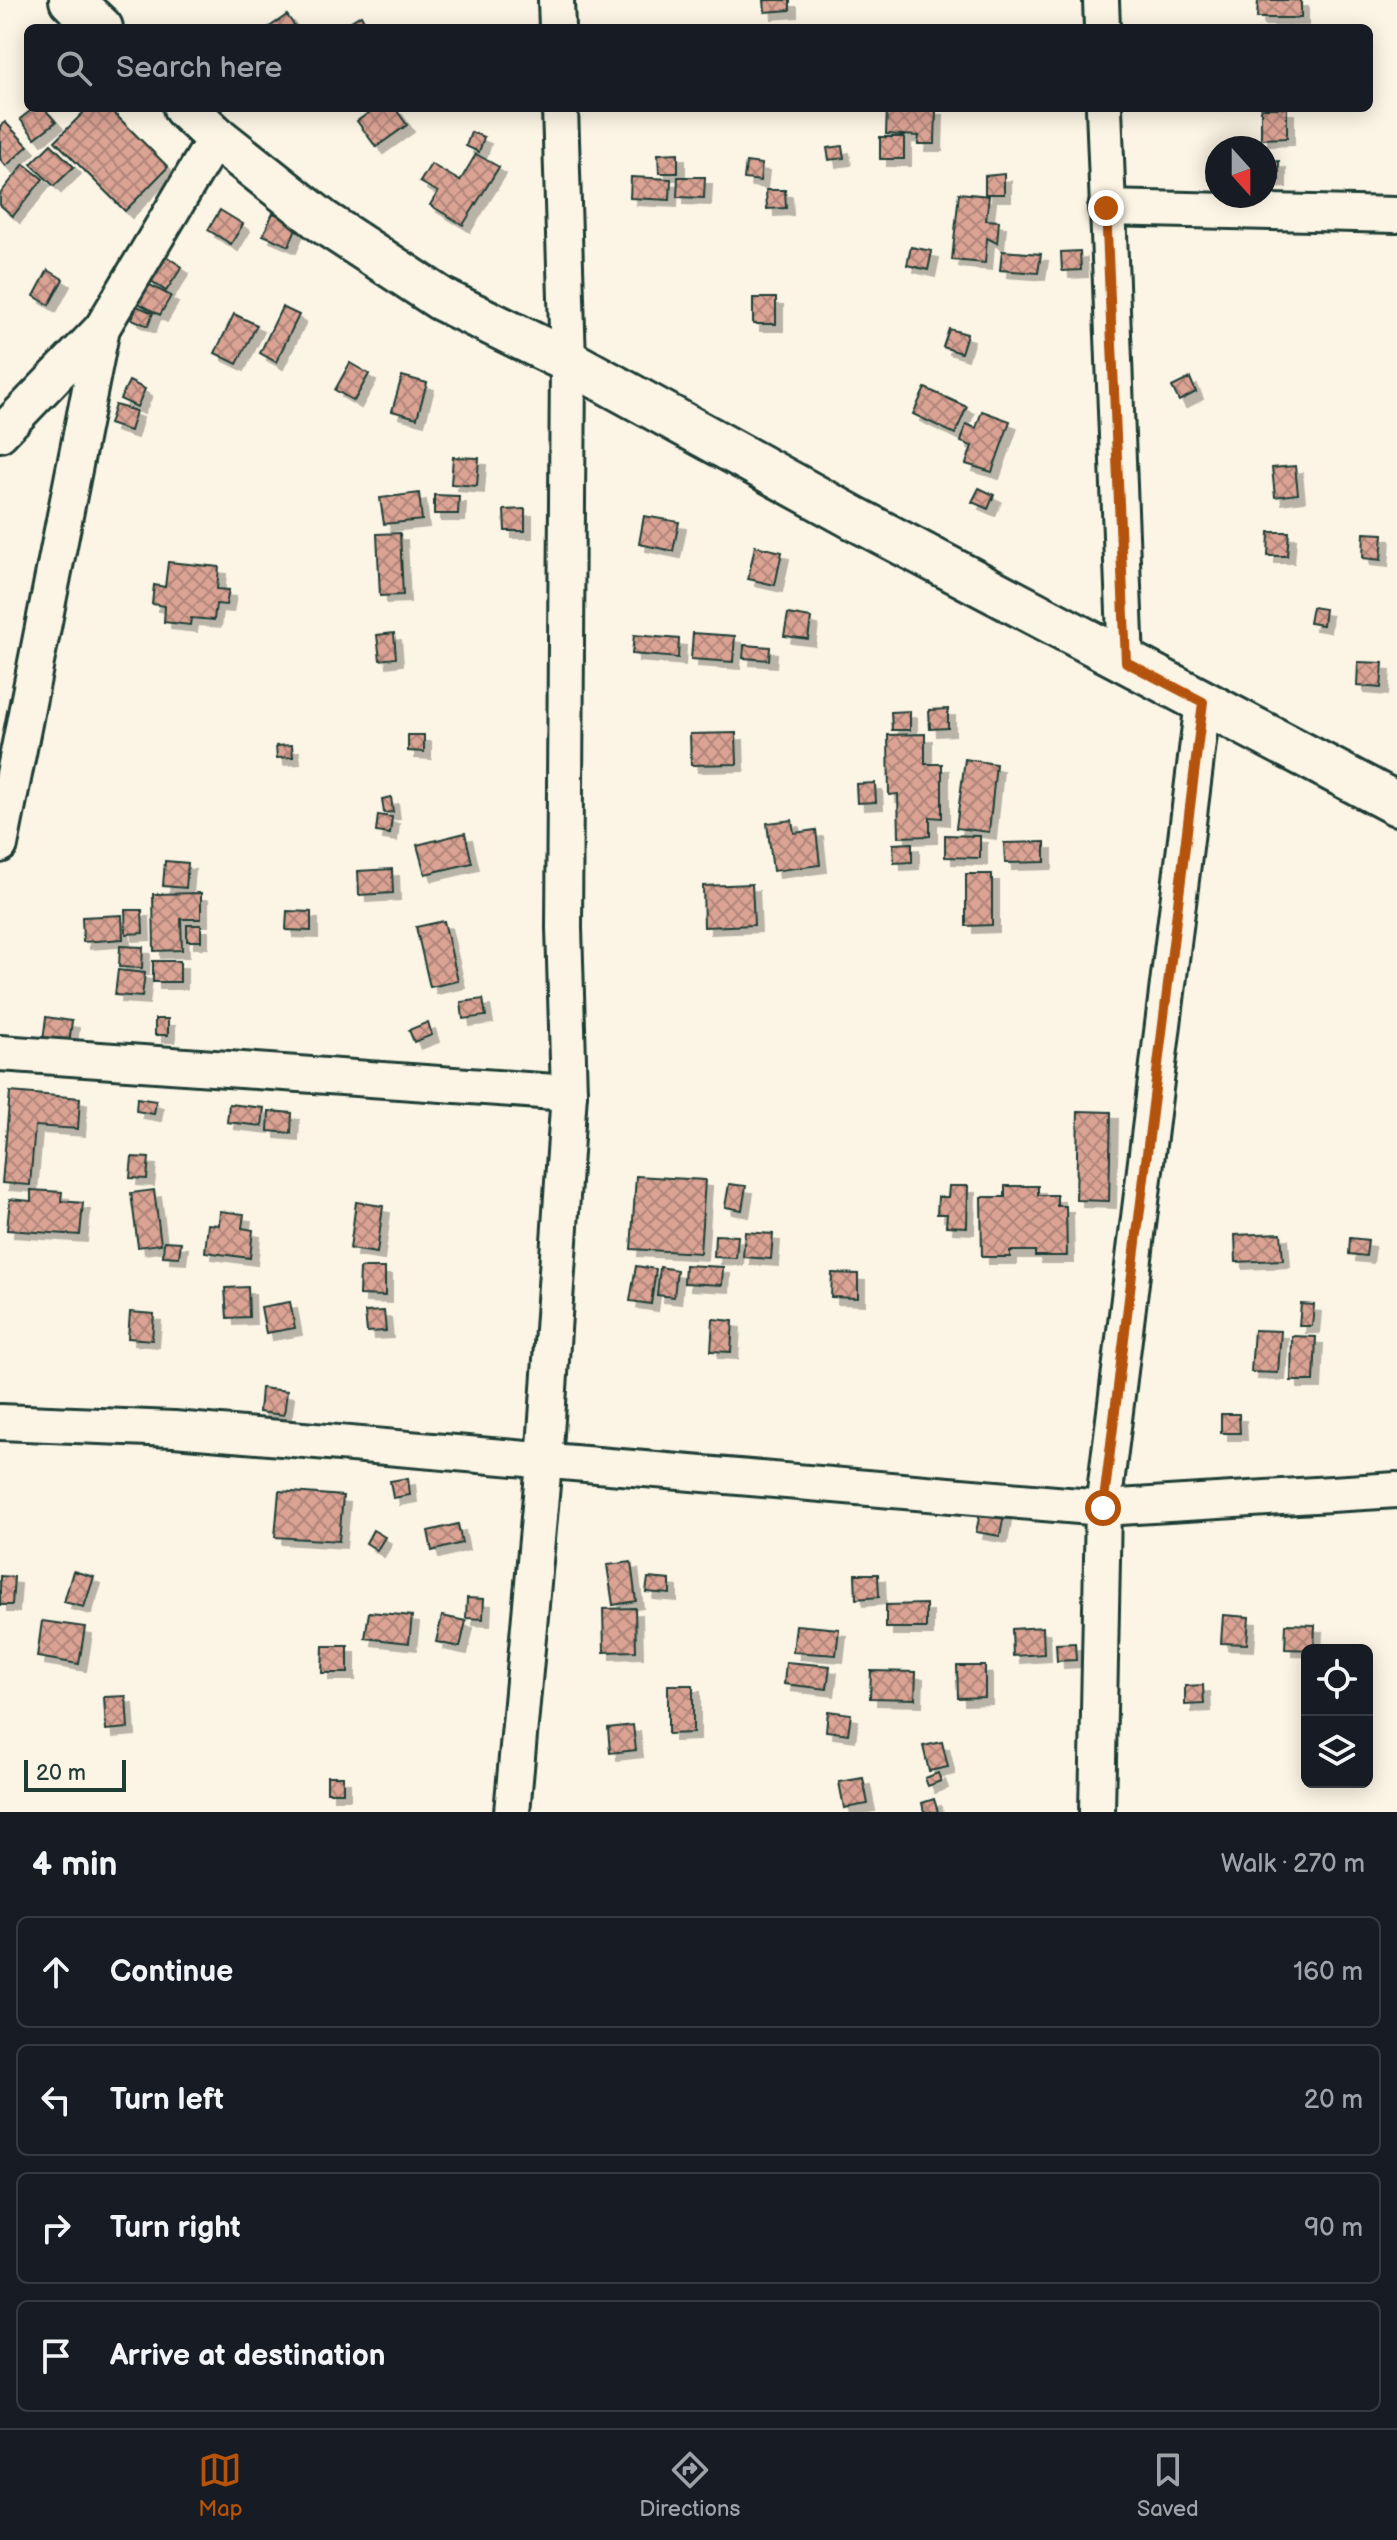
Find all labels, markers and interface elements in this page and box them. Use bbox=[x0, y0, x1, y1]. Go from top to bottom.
search box bbox=[24, 24, 1373, 112]
icon: search bbox=[52, 46, 96, 90]
text: Search here bbox=[116, 50, 282, 86]
north arrow bbox=[1205, 136, 1277, 208]
route end bbox=[1088, 190, 1124, 226]
route start bbox=[1085, 1490, 1121, 1526]
map controls bbox=[1301, 1644, 1373, 1788]
button: locate bbox=[1301, 1644, 1373, 1716]
button: layers bbox=[1301, 1716, 1373, 1788]
scale bar bbox=[24, 1756, 126, 1792]
text: 20 m bbox=[36, 1760, 86, 1787]
text: 4 min bbox=[32, 1844, 118, 1885]
text: Walk · 270 m bbox=[1221, 1849, 1365, 1880]
icon: ahead bbox=[34, 1950, 78, 1994]
text: Continue bbox=[110, 1954, 233, 1990]
text: 160 m bbox=[1293, 1957, 1363, 1988]
icon: left bbox=[34, 2078, 78, 2122]
text: Turn left bbox=[110, 2082, 224, 2118]
text: 20 m bbox=[1304, 2085, 1363, 2116]
icon: right bbox=[34, 2206, 78, 2250]
text: Turn right bbox=[110, 2210, 241, 2246]
text: 90 m bbox=[1304, 2213, 1363, 2244]
icon: arrive bbox=[34, 2334, 78, 2378]
text: Arrive at destination bbox=[110, 2338, 386, 2374]
tab: Map bbox=[198, 2448, 243, 2523]
tab: Directions bbox=[639, 2448, 740, 2523]
tab: Saved bbox=[1137, 2448, 1199, 2523]

